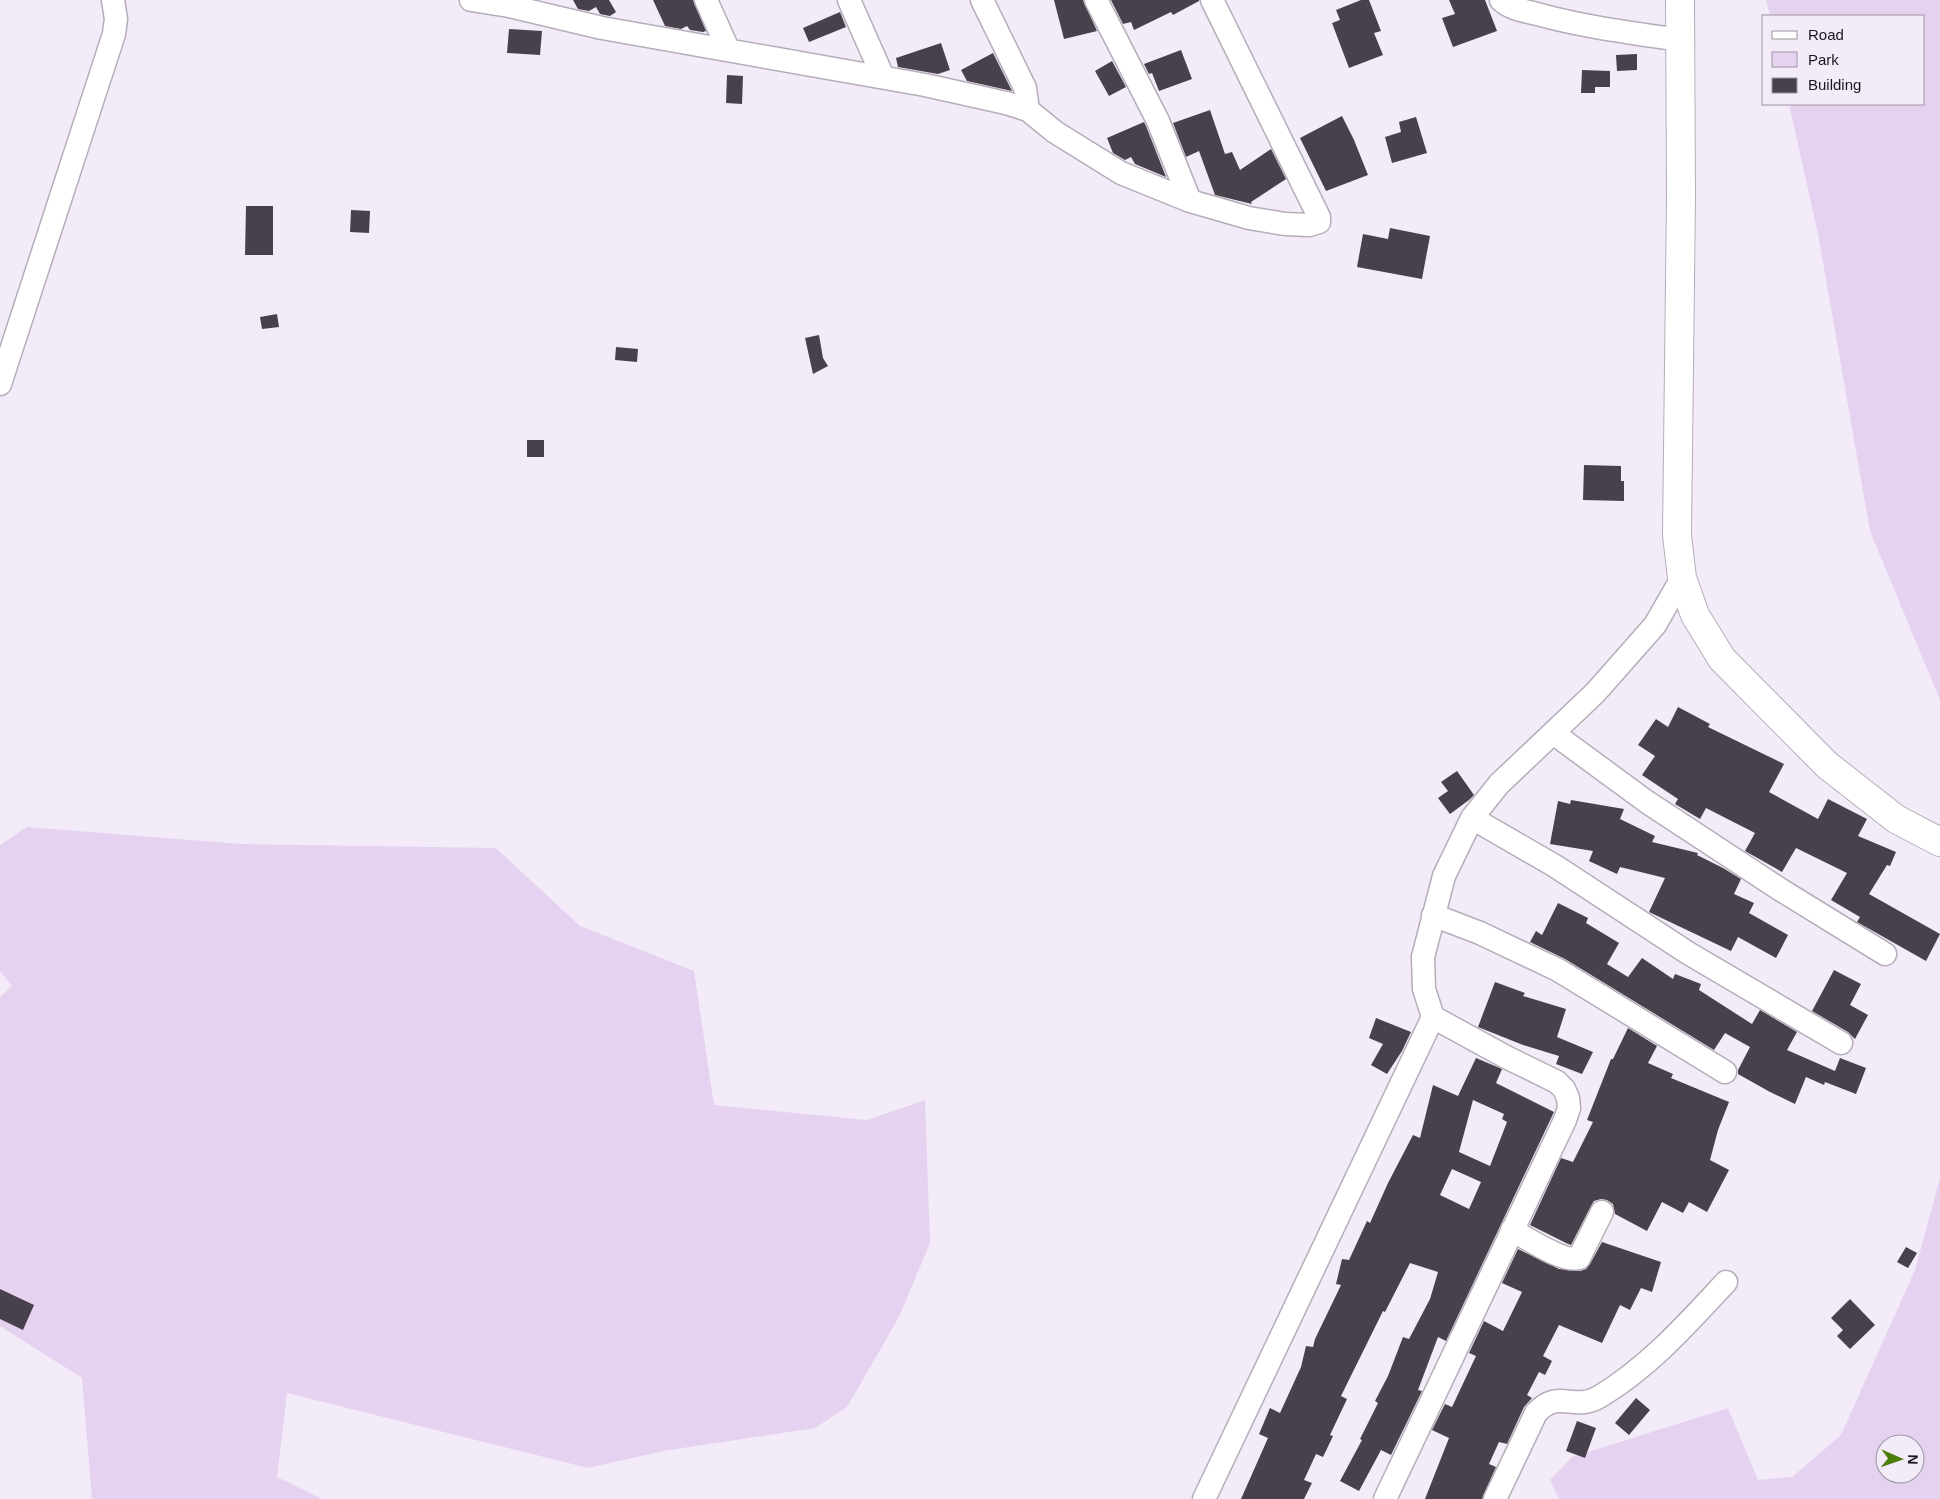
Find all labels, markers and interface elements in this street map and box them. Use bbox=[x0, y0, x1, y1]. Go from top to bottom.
legend bbox=[1762, 15, 1925, 105]
text: Road bbox=[1808, 26, 1844, 43]
text: Park bbox=[1808, 51, 1839, 68]
text: Building bbox=[1808, 76, 1861, 93]
north arrow bbox=[1875, 1434, 1925, 1484]
text: N bbox=[1905, 1454, 1921, 1465]

